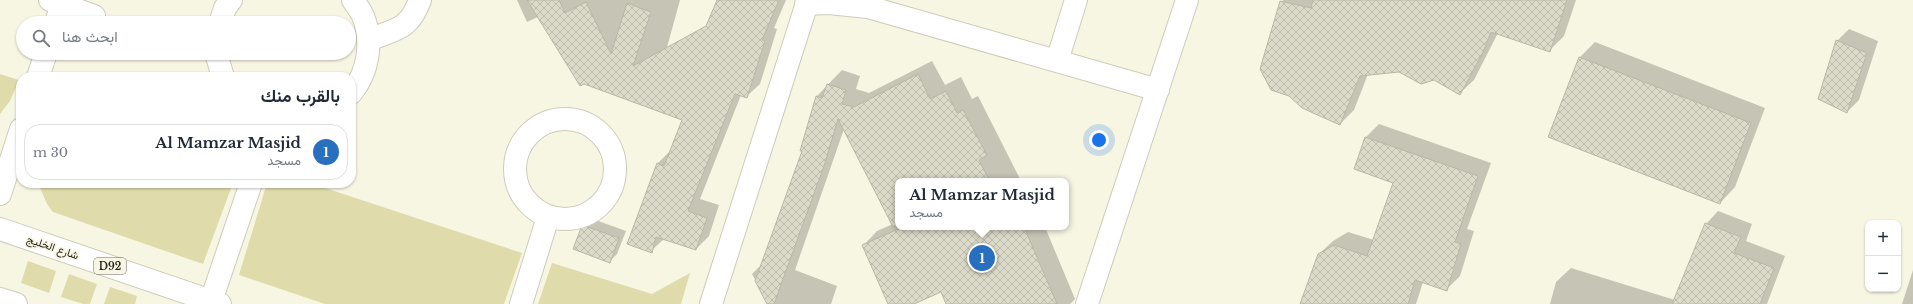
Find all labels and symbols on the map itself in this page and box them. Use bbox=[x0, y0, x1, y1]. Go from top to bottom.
your location bbox=[1089, 130, 1109, 150]
street label: شارع الخليج bbox=[25, 232, 81, 263]
pin: 1 bbox=[969, 243, 995, 273]
road number: D92 bbox=[94, 258, 126, 274]

